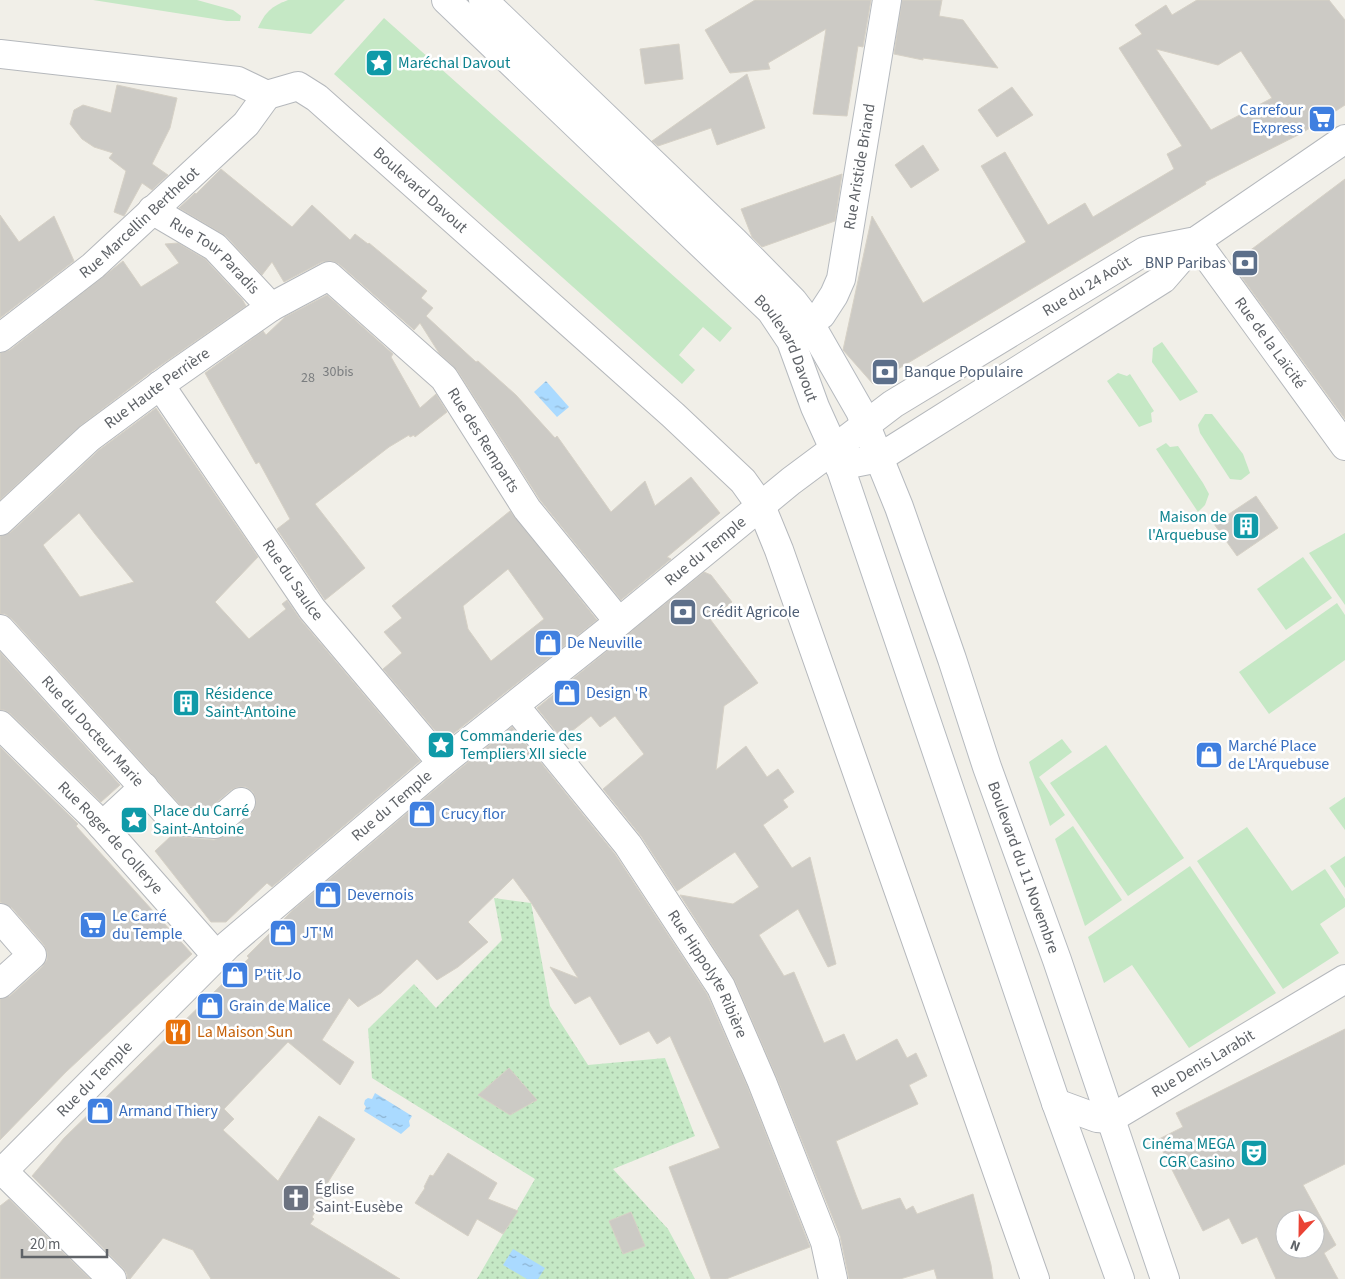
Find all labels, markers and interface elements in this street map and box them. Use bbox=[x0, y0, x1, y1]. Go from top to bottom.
place icon: Maréchal Davout bbox=[364, 48, 394, 78]
place label: Maréchal Davout bbox=[398, 52, 511, 74]
place label: Carrefour Express bbox=[1240, 99, 1303, 139]
street label: Rue Aristide Briand bbox=[838, 102, 881, 231]
supermarket icon: Carrefour Express bbox=[1307, 104, 1337, 134]
street label: Boulevard Davout bbox=[368, 142, 473, 239]
street label: Rue Marcellin Berthelot bbox=[75, 161, 205, 284]
street label: Rue Tour Paradis bbox=[165, 212, 265, 299]
bank icon: BNP Paribas bbox=[1230, 248, 1260, 278]
street label: Rue du 24 Août bbox=[1038, 251, 1136, 322]
place label: BNP Paribas bbox=[1145, 252, 1226, 274]
street label: Boulevard Davout bbox=[749, 289, 823, 405]
street label: Rue de la Laïcité bbox=[1229, 293, 1311, 393]
street label: Rue Haute Perrière bbox=[100, 342, 214, 434]
bank icon: Banque Populaire bbox=[870, 357, 900, 387]
place label: Banque Populaire bbox=[904, 361, 1023, 383]
house number: 30bis bbox=[323, 362, 354, 382]
house number: 28 bbox=[301, 368, 315, 388]
street label: Rue des Remparts bbox=[442, 384, 525, 497]
place label: Maison de l'Arquebuse bbox=[1148, 506, 1227, 546]
street label: Rue du Temple bbox=[660, 511, 751, 591]
building icon: Maison de l'Arquebuse bbox=[1231, 511, 1261, 541]
street label: Rue du Saulce bbox=[257, 535, 328, 626]
bank icon: Crédit Agricole bbox=[668, 597, 698, 627]
place label: Crédit Agricole bbox=[702, 601, 800, 623]
shop icon: De Neuville bbox=[533, 628, 563, 658]
place label: De Neuville bbox=[567, 632, 643, 654]
street label: Rue du Docteur Marie bbox=[36, 671, 149, 792]
shop icon: Design 'R bbox=[552, 678, 582, 708]
place label: Design 'R bbox=[586, 682, 648, 704]
place label: Résidence Saint-Antoine bbox=[205, 683, 296, 723]
building icon: Résidence Saint-Antoine bbox=[171, 688, 201, 718]
place label: Commanderie des Templiers XII siecle bbox=[460, 725, 587, 765]
place icon: Commanderie des Templiers XII siecle bbox=[426, 730, 456, 760]
place label: Marché Place de L'Arquebuse bbox=[1228, 735, 1329, 775]
shop icon: Marché Place de L'Arquebuse bbox=[1194, 740, 1224, 770]
street label: Rue du Temple bbox=[347, 765, 437, 846]
street label: Rue Roger de Collerye bbox=[53, 776, 168, 899]
street label: Boulevard du 11 Novembre bbox=[982, 778, 1065, 956]
shop icon: Crucy flor bbox=[407, 799, 437, 829]
place label: Place du Carré Saint-Antoine bbox=[153, 800, 249, 840]
place label: Crucy flor bbox=[441, 803, 506, 825]
place icon: Place du Carré Saint-Antoine bbox=[119, 805, 149, 835]
shop icon: Devernois bbox=[313, 880, 343, 910]
place label: Devernois bbox=[347, 884, 414, 906]
place label: Le Carré du Temple bbox=[112, 905, 182, 945]
street label: Rue Hippolyte Ribière bbox=[662, 905, 753, 1041]
supermarket icon: Le Carré du Temple bbox=[78, 910, 108, 940]
shop icon: JT'M bbox=[268, 918, 298, 948]
place label: JT'M bbox=[302, 922, 334, 944]
shop icon: P'tit Jo bbox=[220, 960, 250, 990]
place label: P'tit Jo bbox=[254, 964, 301, 986]
shop icon: Grain de Malice bbox=[195, 991, 225, 1021]
place label: Grain de Malice bbox=[229, 995, 331, 1017]
restaurant icon: La Maison Sun bbox=[163, 1017, 193, 1047]
place label: La Maison Sun bbox=[197, 1021, 293, 1043]
street label: Rue Denis Larabit bbox=[1147, 1024, 1259, 1103]
street label: Rue du Temple bbox=[52, 1036, 137, 1122]
shop icon: Armand Thiery bbox=[85, 1096, 115, 1126]
place label: Armand Thiery bbox=[119, 1100, 219, 1122]
place label: Cinéma MEGA CGR Casino bbox=[1142, 1133, 1235, 1173]
theatre icon: Cinéma MEGA CGR Casino bbox=[1239, 1138, 1269, 1168]
place label: Église Saint-Eusèbe bbox=[315, 1178, 403, 1218]
church icon: Église Saint-Eusèbe bbox=[281, 1183, 311, 1213]
north arrow bbox=[1275, 1209, 1325, 1259]
scale bar bbox=[22, 1226, 108, 1258]
text: 20 m bbox=[30, 1234, 60, 1255]
text: N bbox=[1287, 1234, 1304, 1256]

